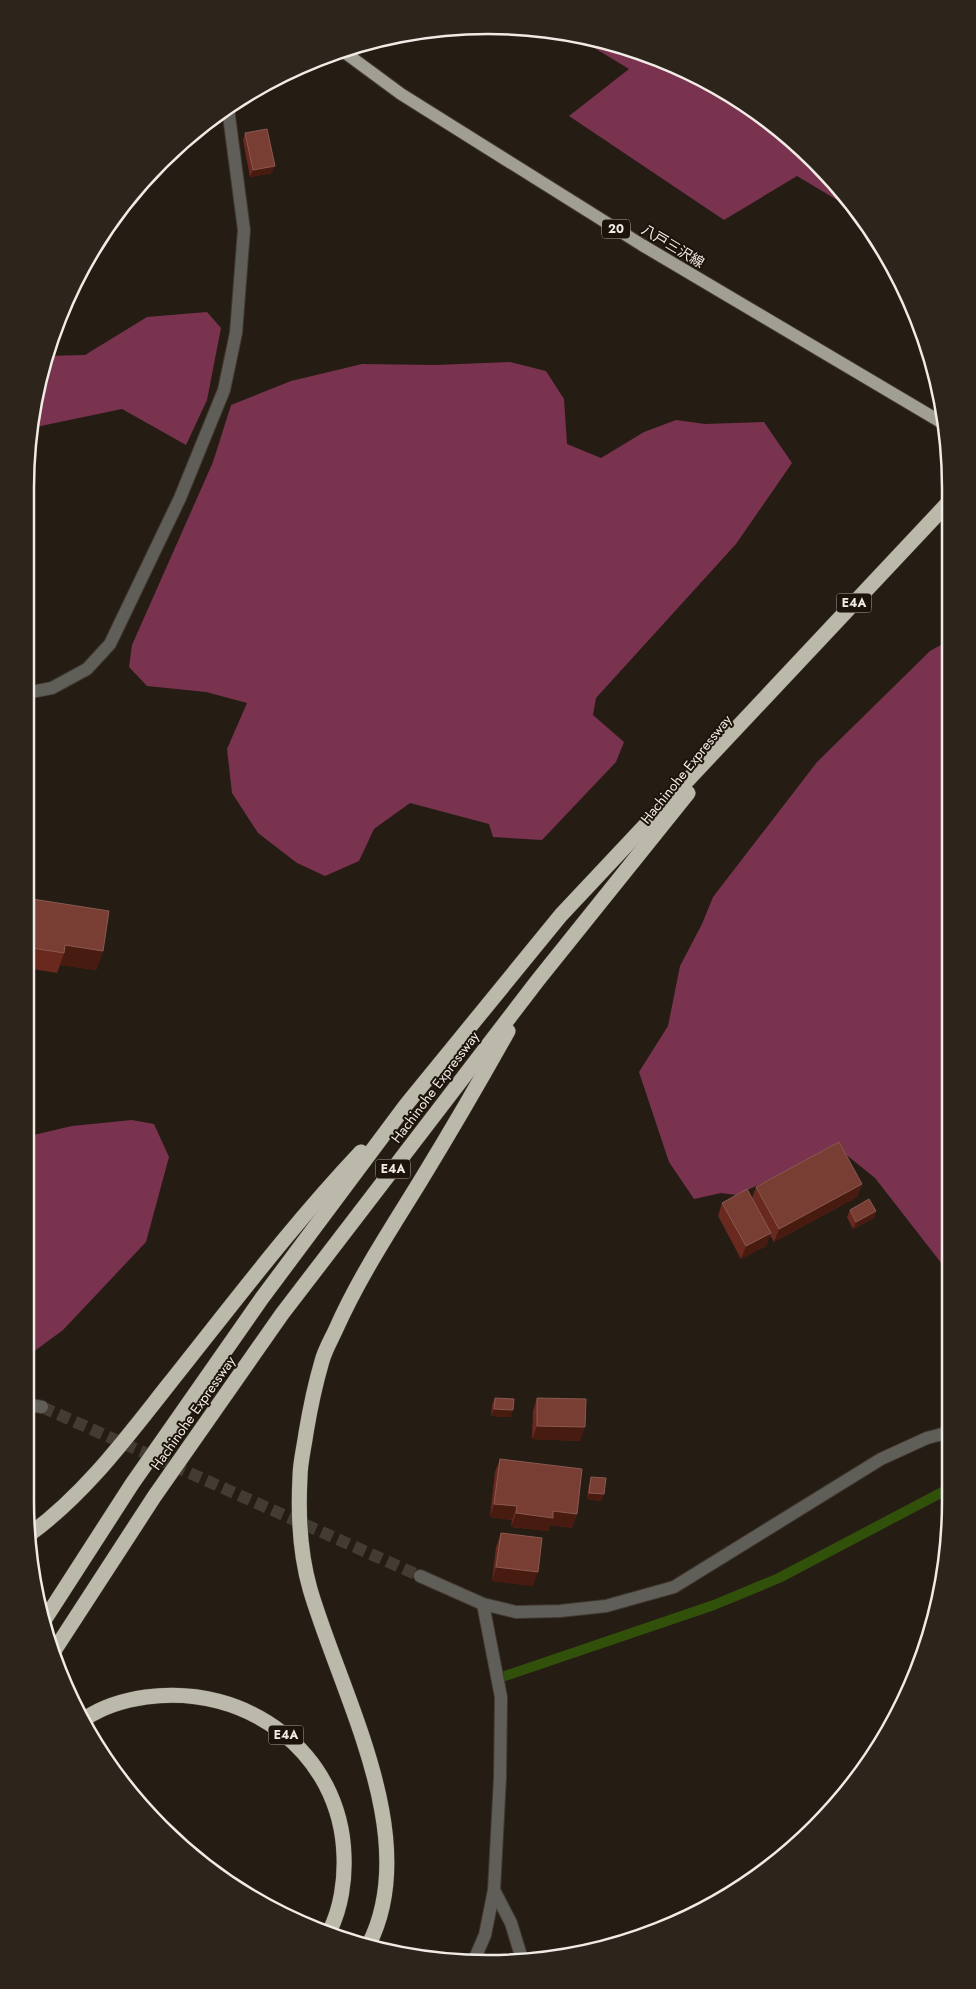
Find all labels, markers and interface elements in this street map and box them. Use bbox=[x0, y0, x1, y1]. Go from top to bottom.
street label: 八戸三沢線 bbox=[638, 219, 708, 273]
road number: 20 bbox=[602, 220, 630, 238]
road number: E4A bbox=[836, 594, 872, 612]
street label: Hachinohe Expressway bbox=[636, 710, 737, 828]
street label: Hachinohe Expressway bbox=[386, 1026, 484, 1147]
road number: E4A bbox=[376, 1160, 410, 1178]
street label: Hachinohe Expressway bbox=[146, 1351, 240, 1474]
road number: E4A bbox=[268, 1726, 304, 1744]

